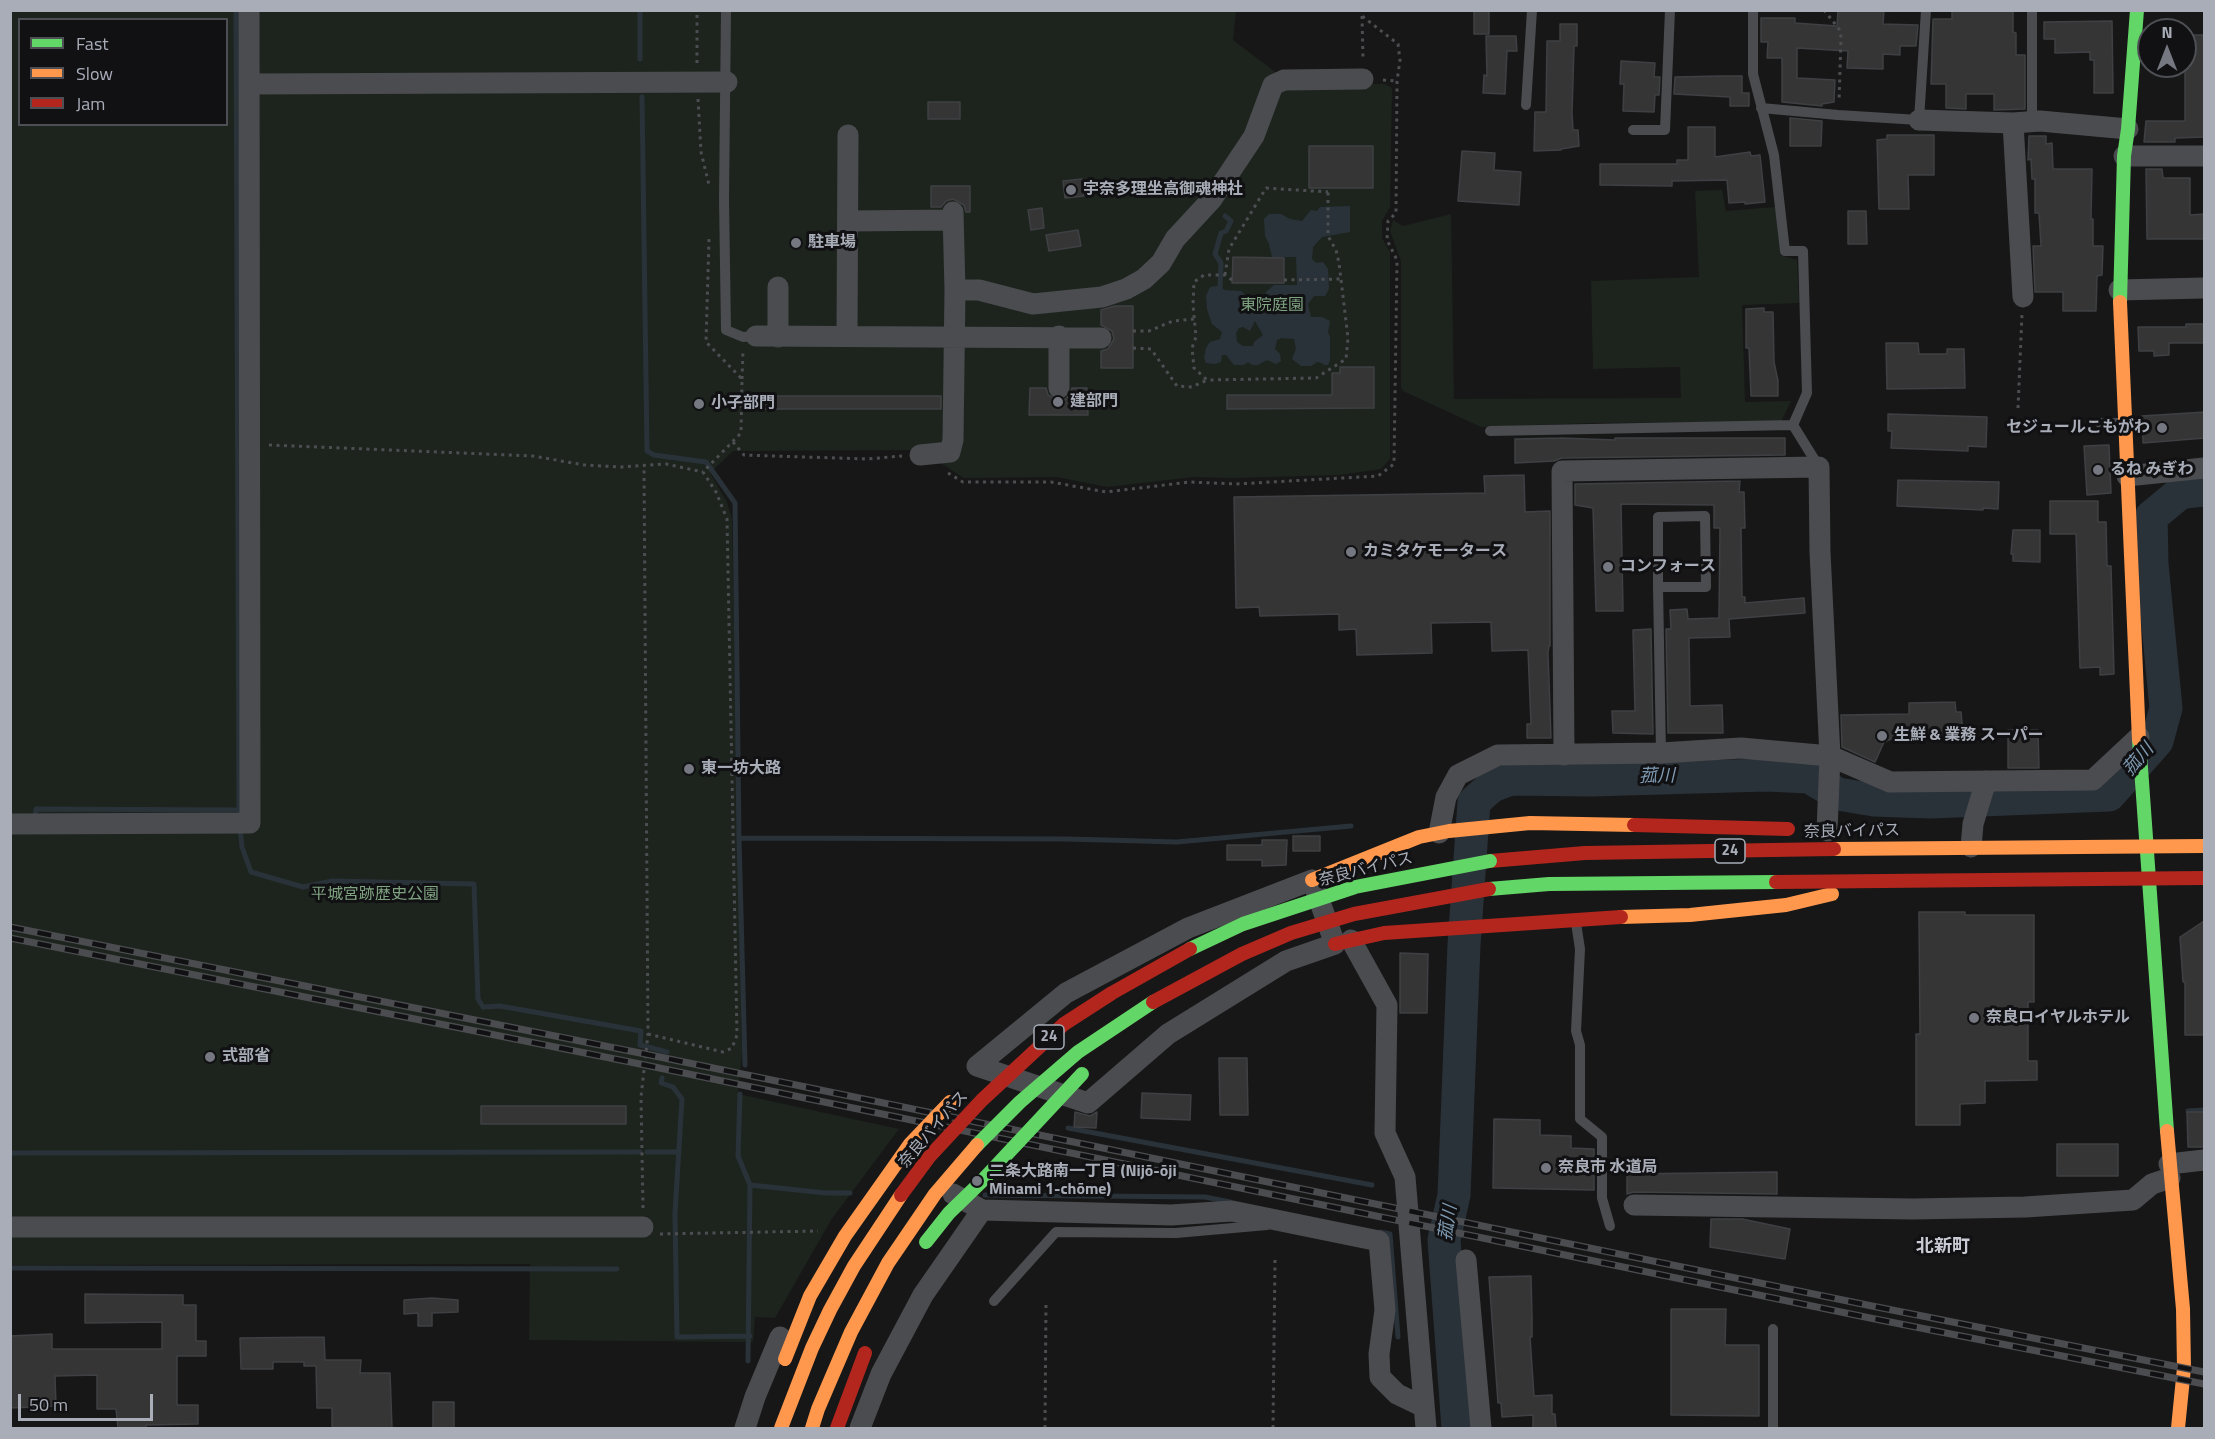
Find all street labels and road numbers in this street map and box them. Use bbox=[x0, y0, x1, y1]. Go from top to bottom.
street label: 奈良バイパス bbox=[1804, 822, 1900, 842]
road number: 24 bbox=[1715, 839, 1745, 863]
street label: 奈良バイパス bbox=[1317, 849, 1415, 891]
road number: 24 bbox=[1034, 1025, 1064, 1049]
street label: 奈良バイパス bbox=[895, 1087, 973, 1173]

